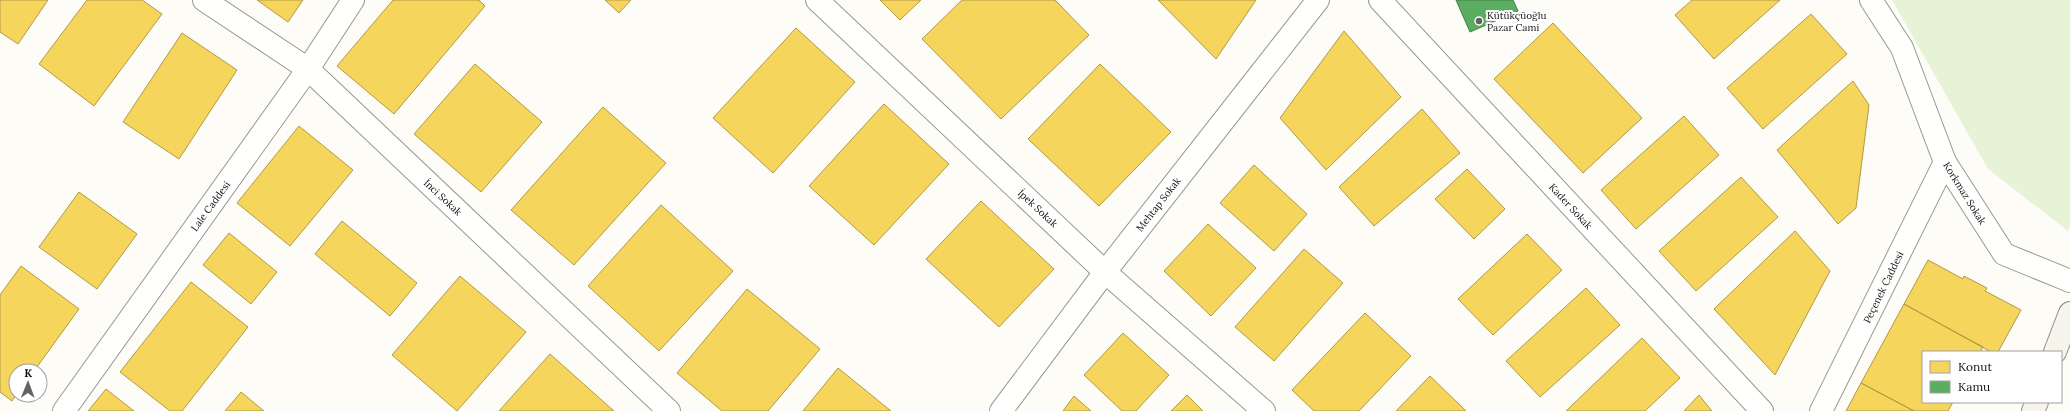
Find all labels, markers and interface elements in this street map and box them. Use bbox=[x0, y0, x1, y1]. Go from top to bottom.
place label: Kütükçüoğlu Pazar Cami bbox=[1487, 9, 1546, 34]
marker: Kütükçüoğlu Pazar Cami bbox=[1474, 16, 1484, 26]
street label: Korkmaz Sokak bbox=[1940, 160, 1989, 228]
street label: Mehtap Sokak bbox=[1133, 174, 1184, 234]
street label: İnci Sokak bbox=[421, 176, 465, 219]
street label: Lale Caddesi bbox=[188, 178, 233, 234]
street label: Kader Sokak bbox=[1546, 181, 1596, 232]
street label: İpek Sokak bbox=[1015, 187, 1061, 231]
street label: Peçenek Caddesi bbox=[1860, 249, 1907, 325]
legend bbox=[1922, 351, 2062, 403]
text: Konut bbox=[1958, 359, 1992, 374]
north arrow bbox=[8, 363, 48, 403]
text: K bbox=[24, 366, 32, 380]
text: Kamu bbox=[1958, 379, 1990, 394]

